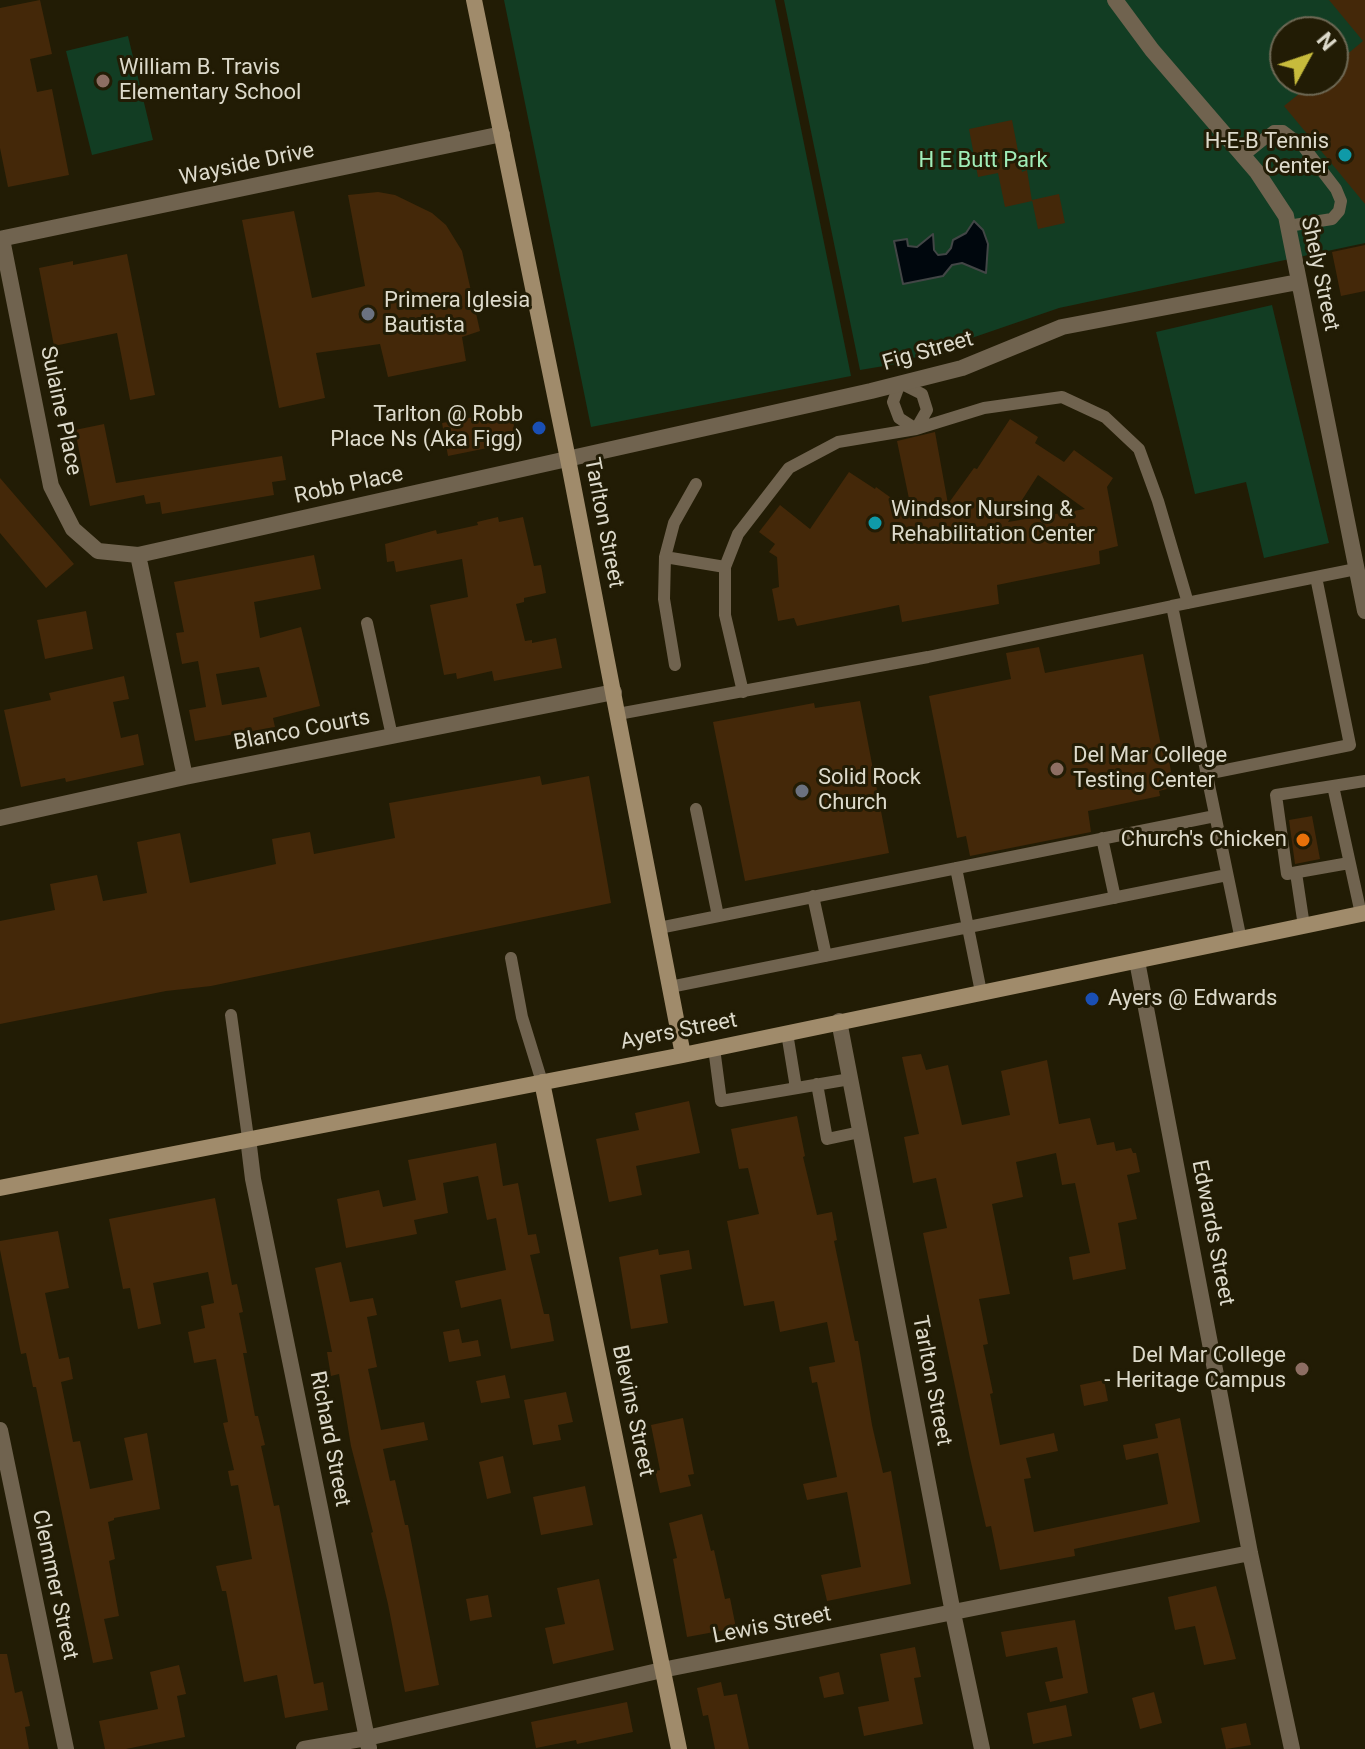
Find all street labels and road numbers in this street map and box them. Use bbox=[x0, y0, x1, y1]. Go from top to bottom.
street label: Wayside Drive bbox=[177, 138, 317, 192]
street label: Shely Street bbox=[1294, 214, 1344, 334]
street label: Fig Street bbox=[879, 326, 977, 378]
street label: Sulaine Place bbox=[33, 344, 87, 478]
street label: Tarlton Street bbox=[577, 456, 629, 590]
street label: Robb Place bbox=[292, 462, 406, 510]
street label: Blanco Courts bbox=[232, 705, 372, 757]
street label: Ayers Street bbox=[619, 1008, 739, 1056]
street label: Edwards Street bbox=[1185, 1158, 1239, 1308]
street label: Tarlton Street bbox=[905, 1314, 957, 1448]
street label: Blevins Street bbox=[605, 1343, 659, 1479]
street label: Richard Street bbox=[303, 1369, 355, 1509]
street label: Clemmer Street bbox=[25, 1508, 83, 1662]
street label: Lewis Street bbox=[710, 1602, 834, 1650]

